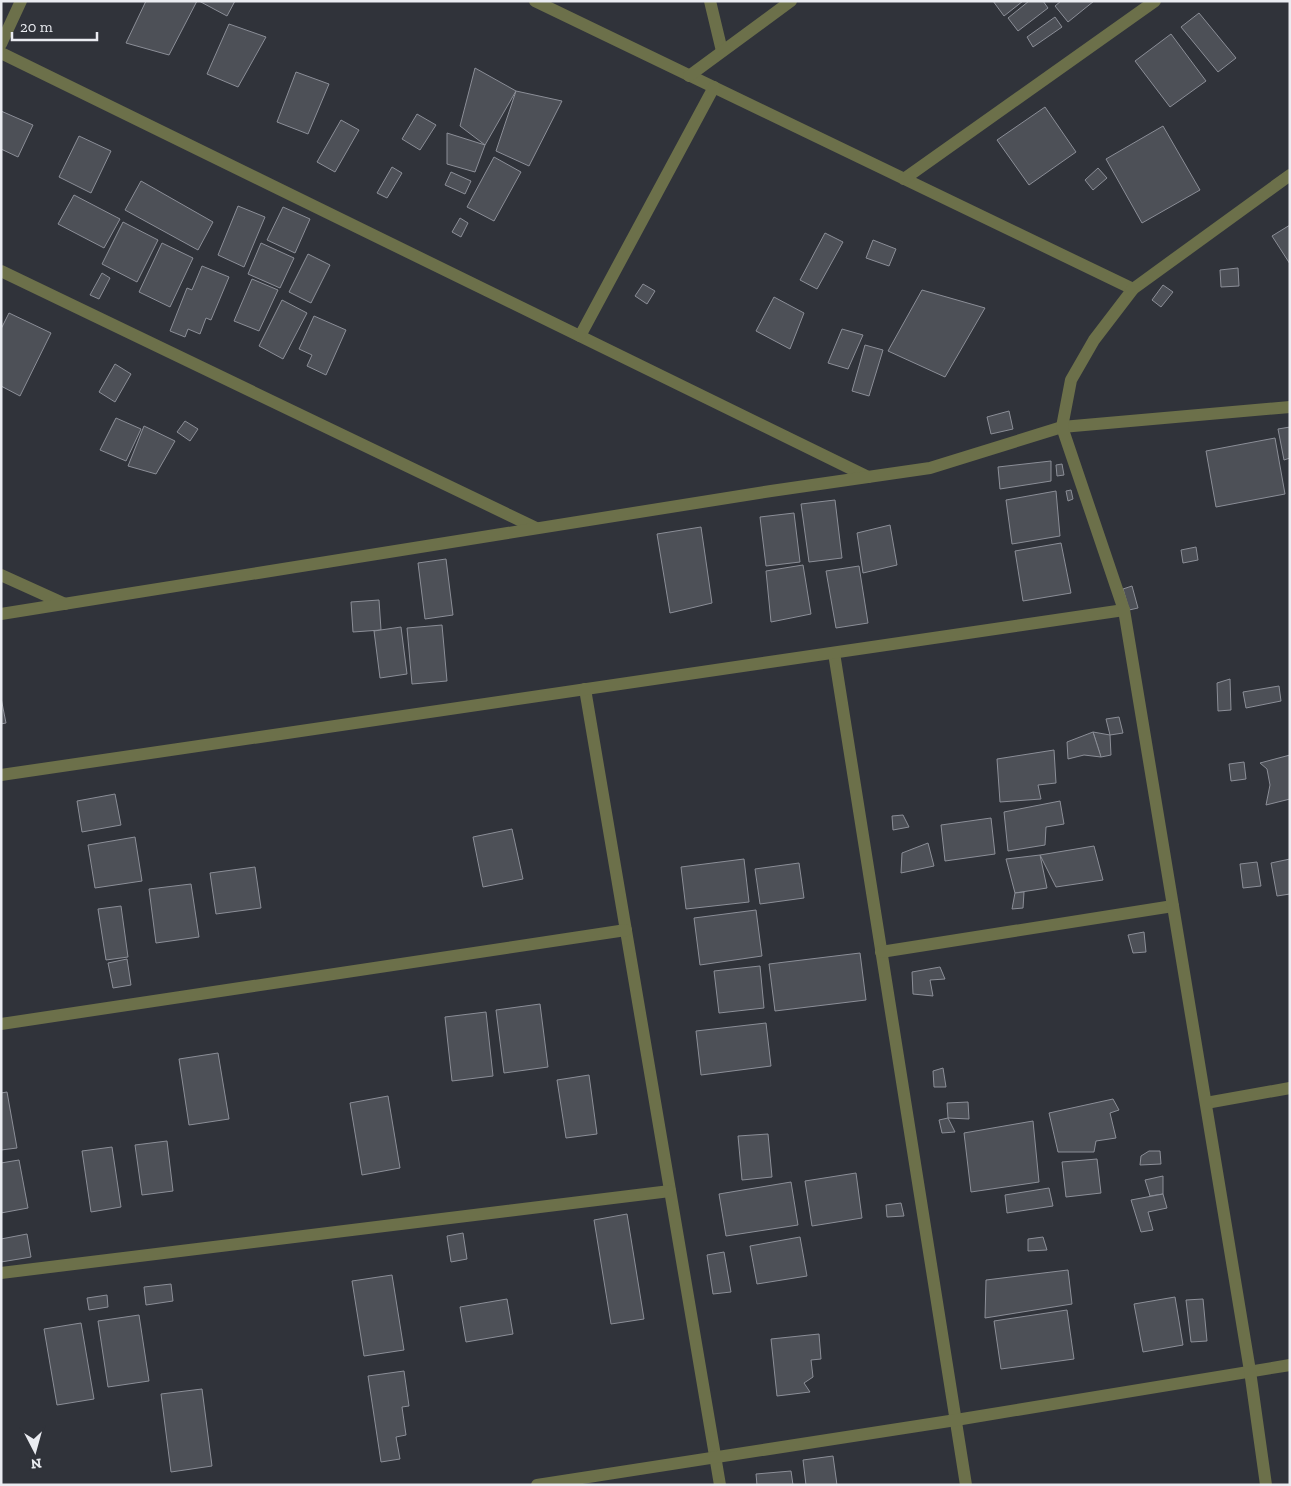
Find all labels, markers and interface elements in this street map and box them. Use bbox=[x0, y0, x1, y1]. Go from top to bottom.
scale bar bbox=[12, 10, 98, 42]
text: 20 m bbox=[20, 18, 53, 36]
north arrow bbox=[10, 1426, 60, 1476]
text: N bbox=[30, 1454, 42, 1472]

